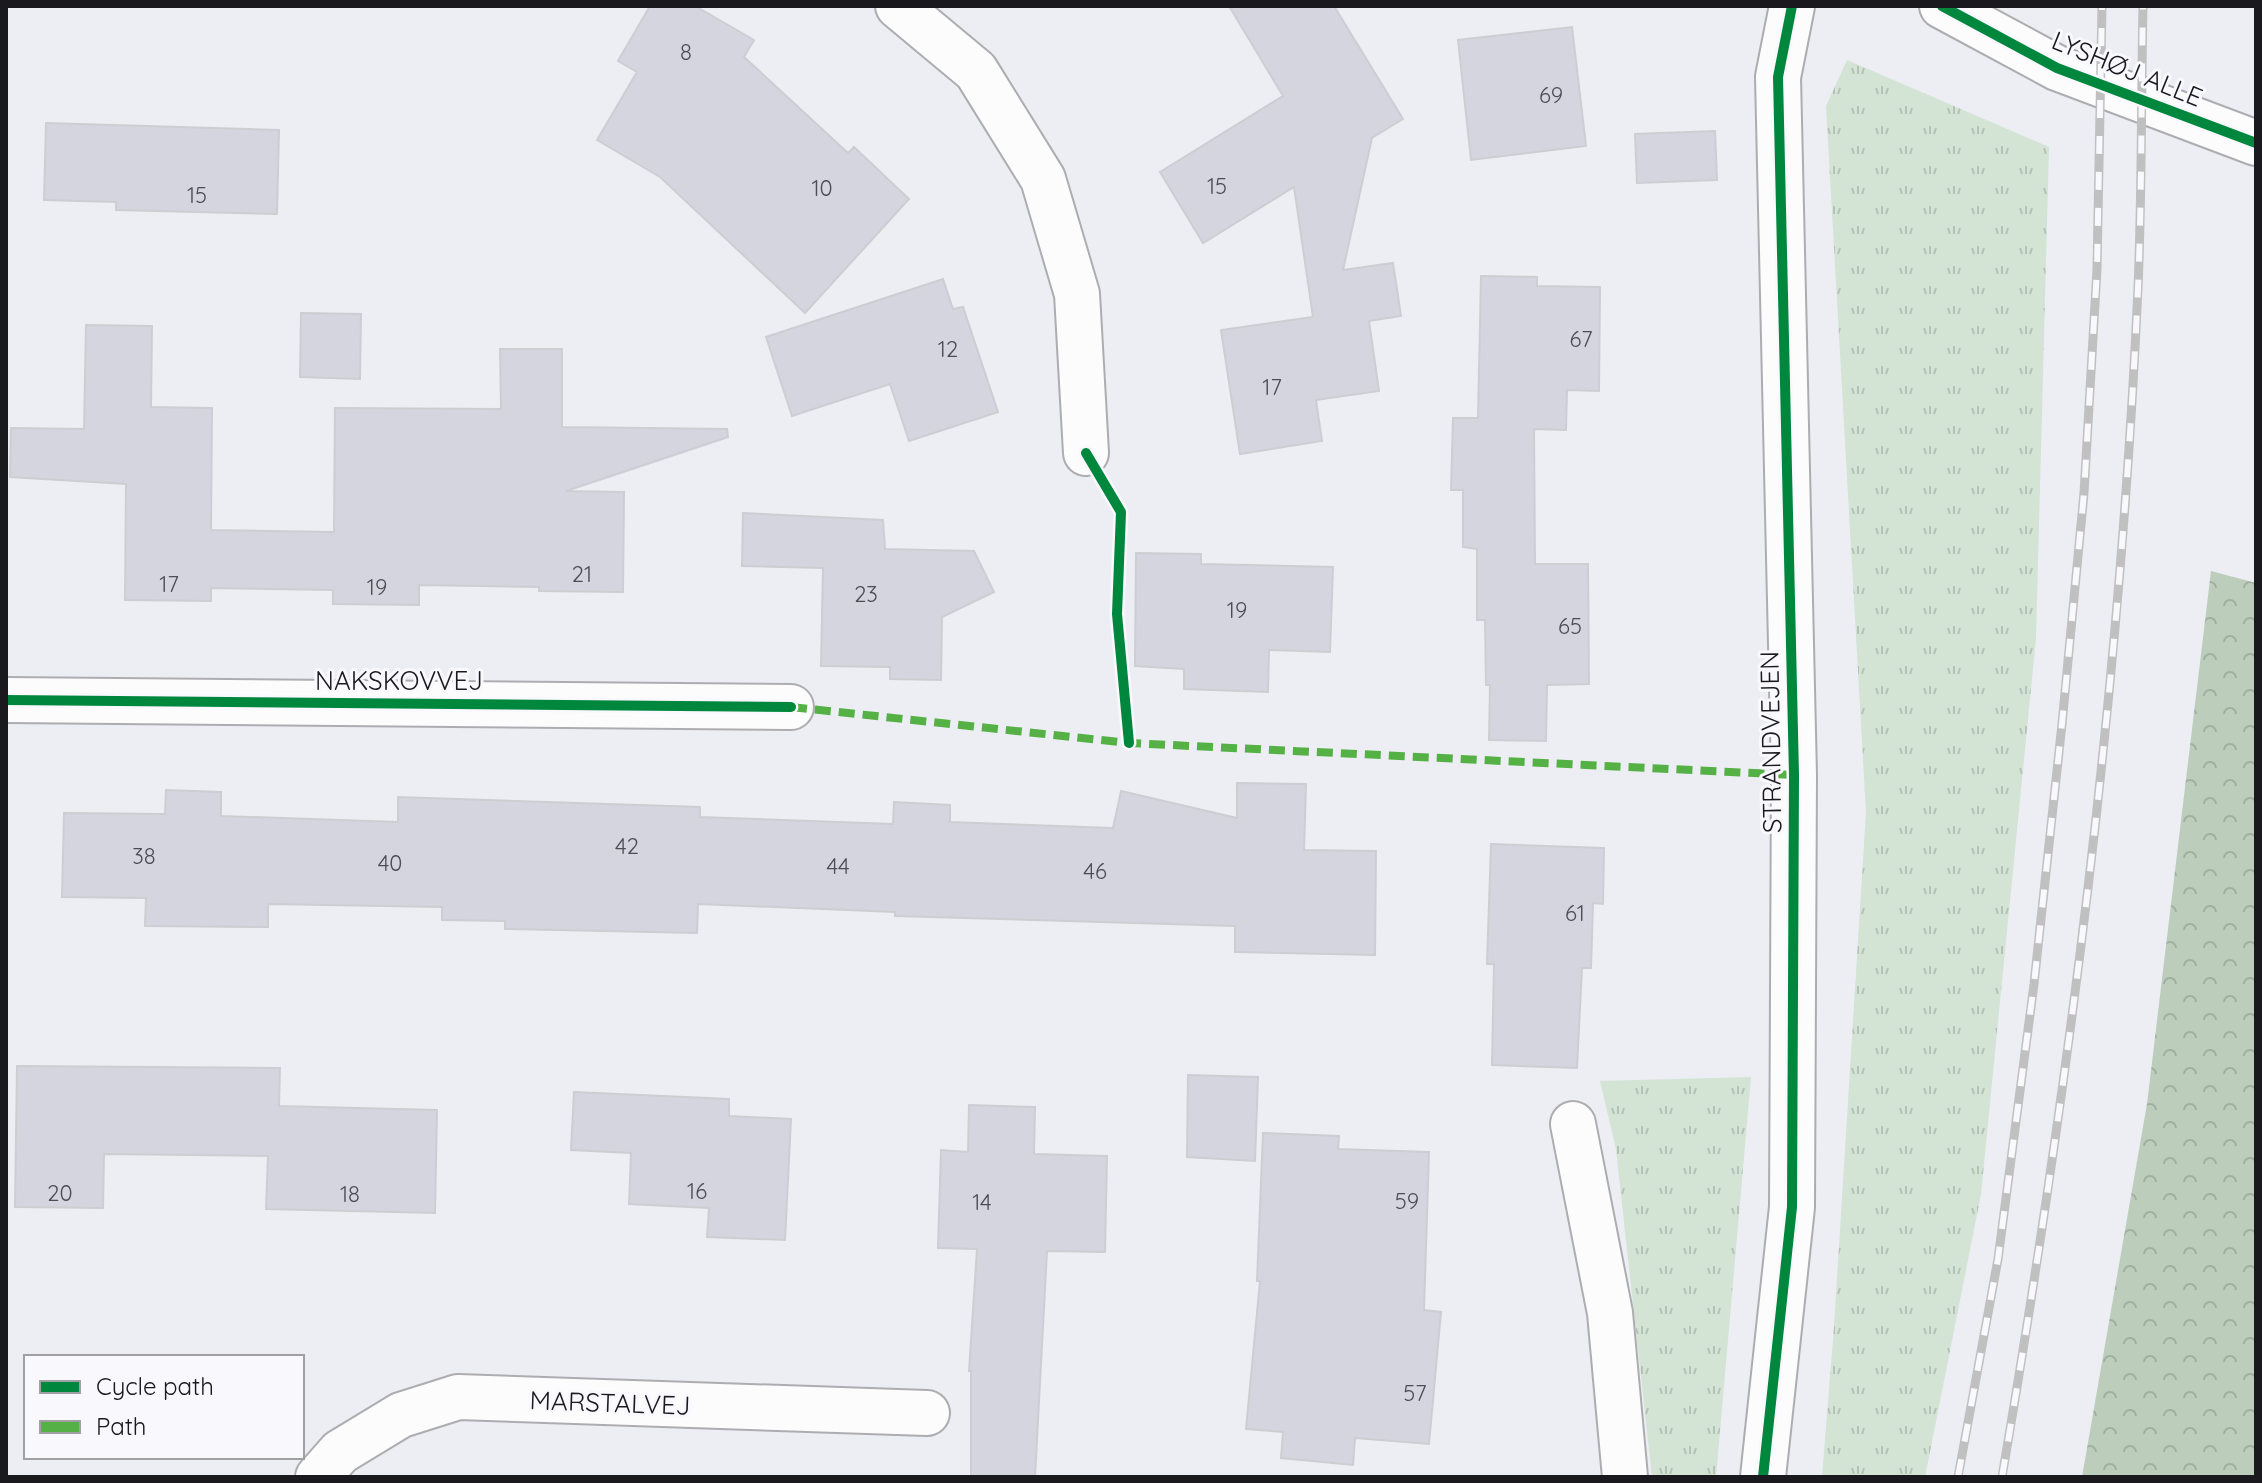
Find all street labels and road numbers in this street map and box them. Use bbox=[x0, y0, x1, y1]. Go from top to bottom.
street label: LYSHØJ ALLE bbox=[2047, 23, 2207, 114]
street label: STRANDVEJEN bbox=[1752, 651, 1789, 833]
street label: NAKSKOVVEJ bbox=[315, 664, 483, 697]
street label: MARSTALVEJ bbox=[529, 1383, 691, 1422]

